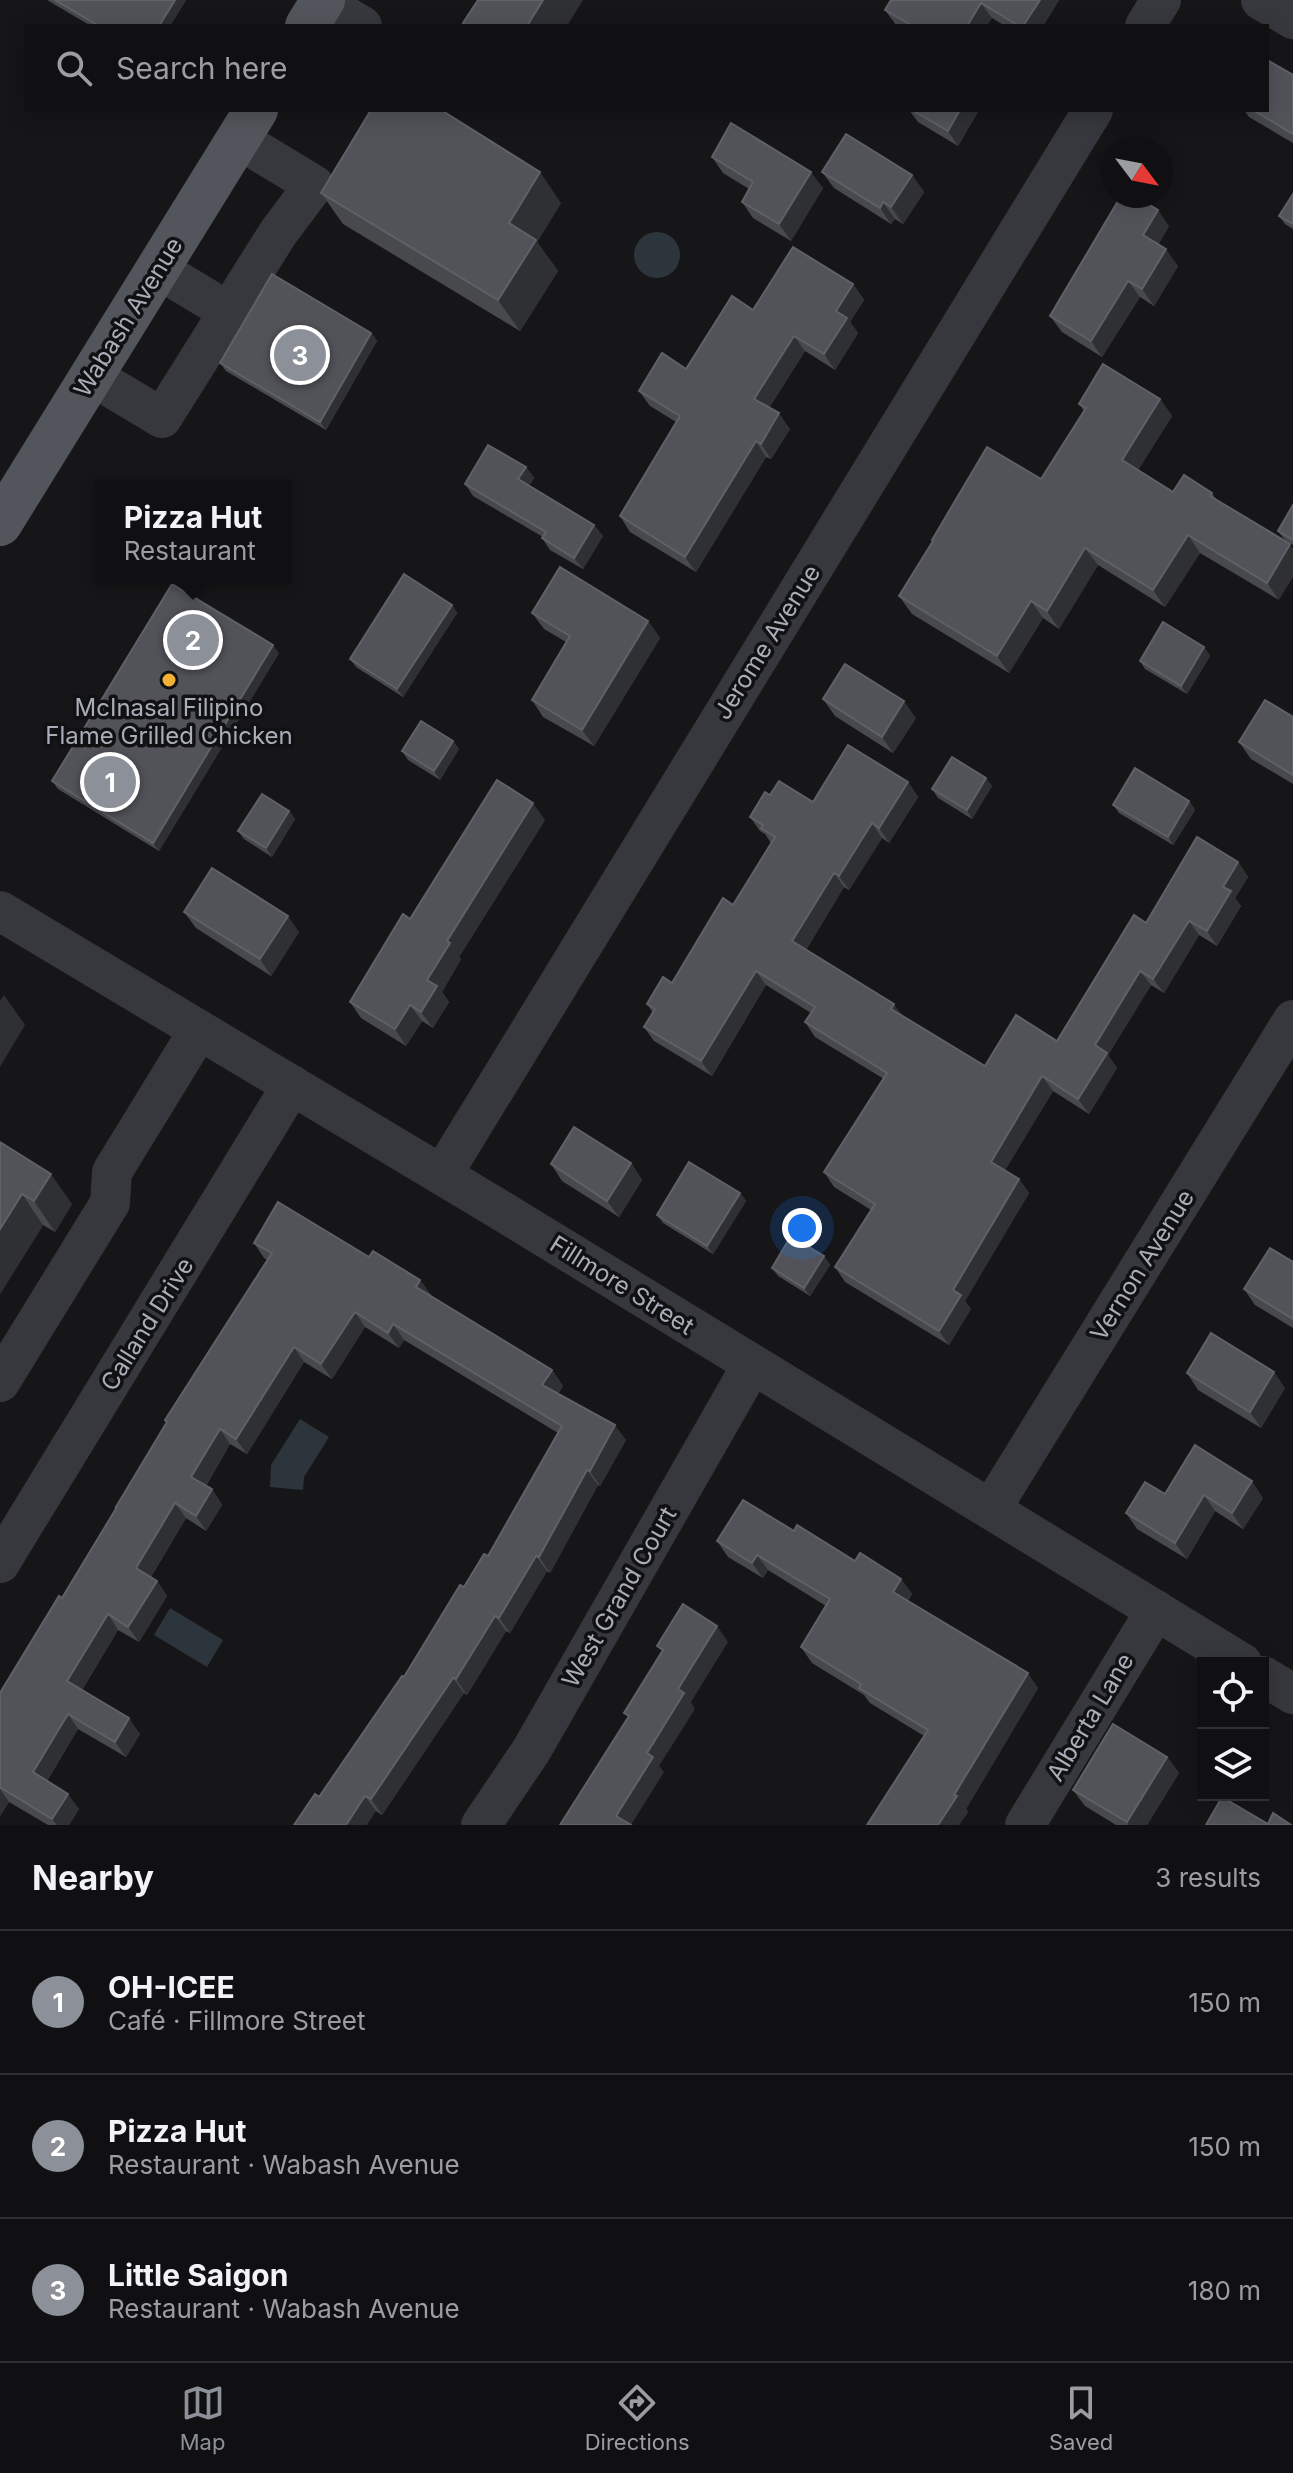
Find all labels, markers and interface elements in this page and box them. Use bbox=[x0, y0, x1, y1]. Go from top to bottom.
search box bbox=[24, 24, 1269, 112]
icon: search bbox=[52, 46, 96, 90]
text: Search here bbox=[116, 50, 288, 86]
north arrow bbox=[1101, 136, 1173, 208]
street label: Wabash Avenue bbox=[67, 232, 189, 402]
pin: 3 bbox=[274, 325, 326, 385]
popup bbox=[95, 480, 291, 584]
text: Pizza Hut bbox=[124, 499, 262, 535]
text: Restaurant bbox=[124, 535, 256, 566]
street label: Jerome Avenue bbox=[708, 559, 826, 725]
pin: 2 bbox=[167, 610, 219, 670]
marker: McInasal Filipino Flame Grilled Chicken bbox=[160, 671, 178, 689]
place label: McInasal Filipino Flame Grilled Chicken bbox=[45, 693, 293, 750]
pin: 1 bbox=[84, 752, 136, 812]
street label: Vernon Avenue bbox=[1084, 1184, 1200, 1346]
your location bbox=[782, 1208, 822, 1248]
street label: Fillmore Street bbox=[545, 1229, 699, 1341]
street label: Calland Drive bbox=[95, 1252, 199, 1396]
street label: West Grand Court bbox=[556, 1502, 682, 1692]
street label: Alberta Lane bbox=[1041, 1648, 1139, 1786]
map controls bbox=[1197, 1657, 1269, 1801]
button: locate bbox=[1197, 1657, 1269, 1729]
button: layers bbox=[1197, 1729, 1269, 1801]
text: Nearby bbox=[32, 1857, 154, 1898]
text: 3 results bbox=[1155, 1862, 1261, 1893]
text: OH-ICEE bbox=[108, 1969, 235, 2005]
text: 1 bbox=[52, 1987, 64, 2018]
text: 150 m bbox=[1188, 1987, 1261, 2018]
text: Café · Fillmore Street bbox=[108, 2005, 366, 2036]
text: Pizza Hut bbox=[108, 2113, 247, 2149]
text: 2 bbox=[50, 2131, 66, 2162]
text: 150 m bbox=[1188, 2131, 1261, 2162]
text: Restaurant · Wabash Avenue bbox=[108, 2149, 460, 2180]
text: Little Saigon bbox=[108, 2257, 288, 2293]
text: 3 bbox=[50, 2275, 66, 2306]
text: 180 m bbox=[1188, 2275, 1261, 2306]
text: Restaurant · Wabash Avenue bbox=[108, 2293, 460, 2324]
tab: Map bbox=[180, 2381, 225, 2455]
tab: Directions bbox=[585, 2381, 690, 2455]
tab: Saved bbox=[1049, 2381, 1113, 2455]

